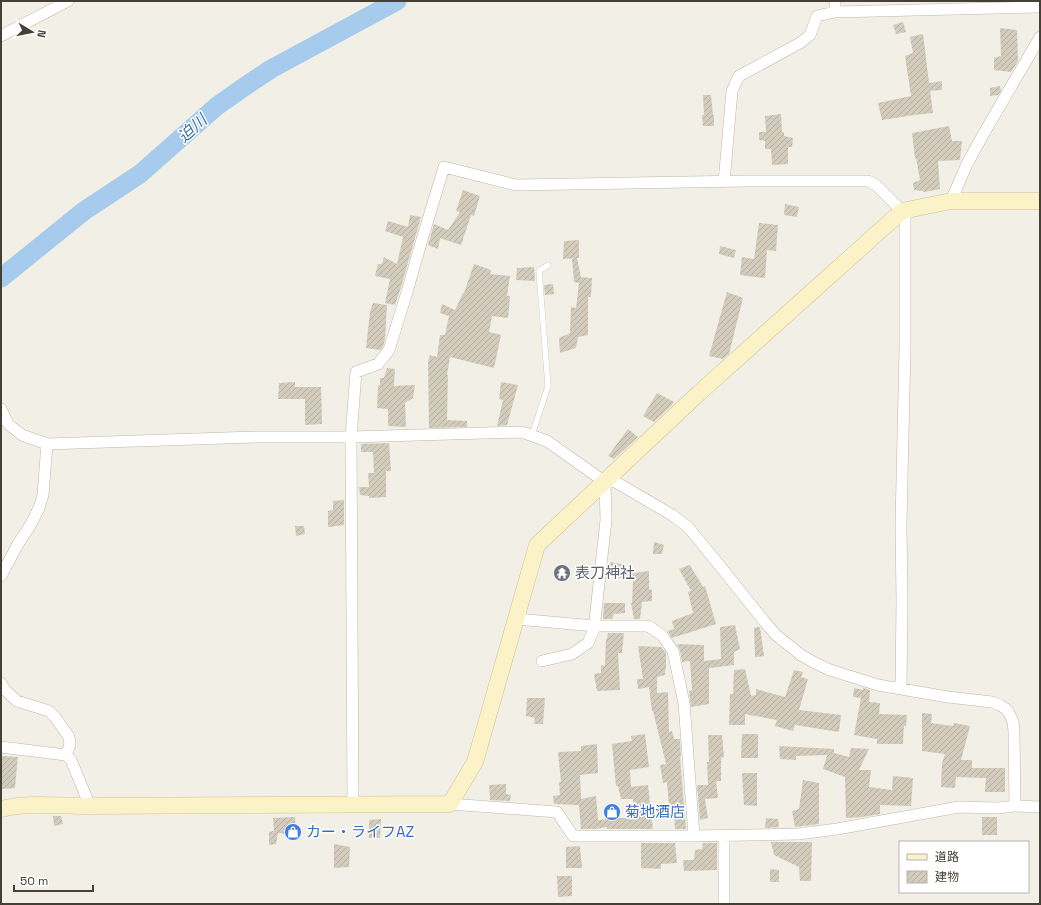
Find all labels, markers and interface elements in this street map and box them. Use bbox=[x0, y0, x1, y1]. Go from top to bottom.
north arrow bbox=[12, 12, 52, 52]
text: N bbox=[34, 29, 49, 39]
water label: 迫川 bbox=[173, 109, 213, 147]
temple icon: 表刀神社 bbox=[552, 563, 572, 583]
place label: 表刀神社 bbox=[575, 563, 635, 582]
shop icon: 菊地酒店 bbox=[602, 802, 622, 822]
place label: 菊地酒店 bbox=[625, 802, 685, 821]
shop icon: カー・ライフAZ bbox=[283, 822, 303, 842]
place label: カー・ライフAZ bbox=[306, 822, 414, 841]
legend bbox=[899, 841, 1029, 893]
text: 道路 bbox=[935, 849, 959, 865]
scale bar bbox=[14, 867, 93, 893]
text: 建物 bbox=[935, 869, 959, 885]
text: 50 m bbox=[20, 873, 48, 889]

